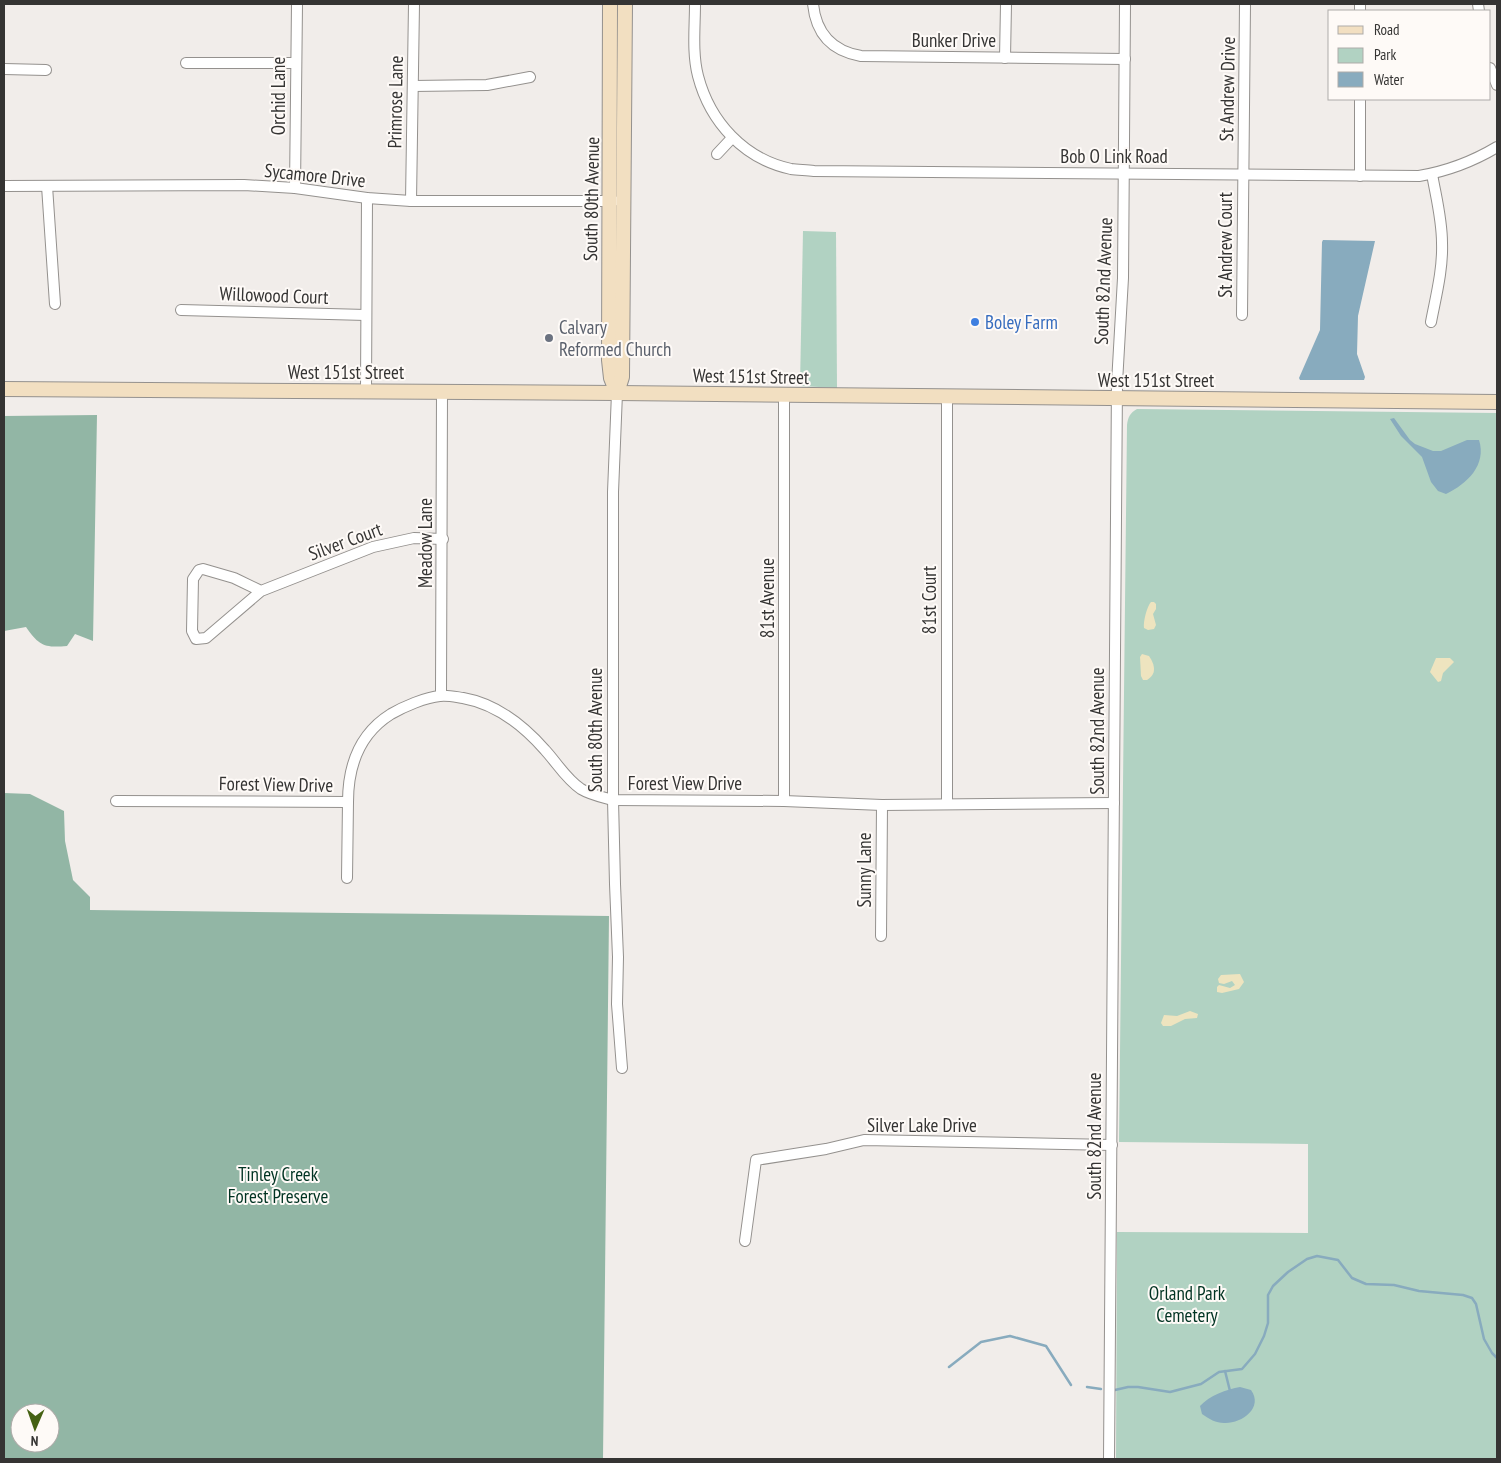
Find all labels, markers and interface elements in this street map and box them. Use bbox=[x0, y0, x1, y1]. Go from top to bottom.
legend bbox=[1328, 10, 1491, 100]
text: Road bbox=[1374, 20, 1400, 39]
street label: Bunker Drive bbox=[912, 28, 996, 52]
street label: St Andrew Drive bbox=[1214, 36, 1240, 142]
text: Park bbox=[1374, 45, 1396, 64]
street label: Primrose Lane bbox=[382, 55, 408, 149]
street label: Orchid Lane bbox=[266, 57, 290, 135]
text: Water bbox=[1374, 70, 1405, 89]
street label: South 80th Avenue bbox=[578, 136, 604, 261]
street label: Bob O Link Road bbox=[1060, 144, 1168, 168]
street label: Sycamore Drive bbox=[263, 158, 367, 192]
street label: St Andrew Court bbox=[1213, 191, 1237, 298]
street label: South 82nd Avenue bbox=[1089, 217, 1117, 345]
street label: Willowood Court bbox=[219, 281, 330, 309]
place label: Boley Farm bbox=[985, 310, 1058, 334]
place label: Calvary Reformed Church bbox=[559, 315, 671, 361]
marker: Boley Farm bbox=[969, 316, 981, 328]
marker: Calvary Reformed Church bbox=[543, 332, 555, 344]
street label: West 151st Street bbox=[288, 360, 405, 384]
street label: West 151st Street bbox=[693, 363, 810, 389]
street label: West 151st Street bbox=[1098, 368, 1215, 392]
street label: Meadow Lane bbox=[413, 498, 437, 588]
street label: Silver Court bbox=[305, 516, 386, 565]
street label: 81st Avenue bbox=[755, 558, 779, 638]
street label: 81st Court bbox=[917, 565, 941, 634]
street label: South 82nd Avenue bbox=[1085, 667, 1109, 795]
street label: South 80th Avenue bbox=[583, 668, 607, 792]
street label: Forest View Drive bbox=[219, 771, 334, 797]
street label: Forest View Drive bbox=[628, 771, 742, 795]
street label: Sunny Lane bbox=[852, 832, 876, 908]
street label: South 82nd Avenue bbox=[1082, 1072, 1106, 1200]
street label: Silver Lake Drive bbox=[867, 1113, 977, 1137]
park label: Tinley Creek Forest Preserve bbox=[228, 1162, 328, 1208]
park label: Orland Park Cemetery bbox=[1149, 1281, 1226, 1327]
north arrow bbox=[10, 1403, 60, 1453]
text: N bbox=[30, 1432, 39, 1450]

